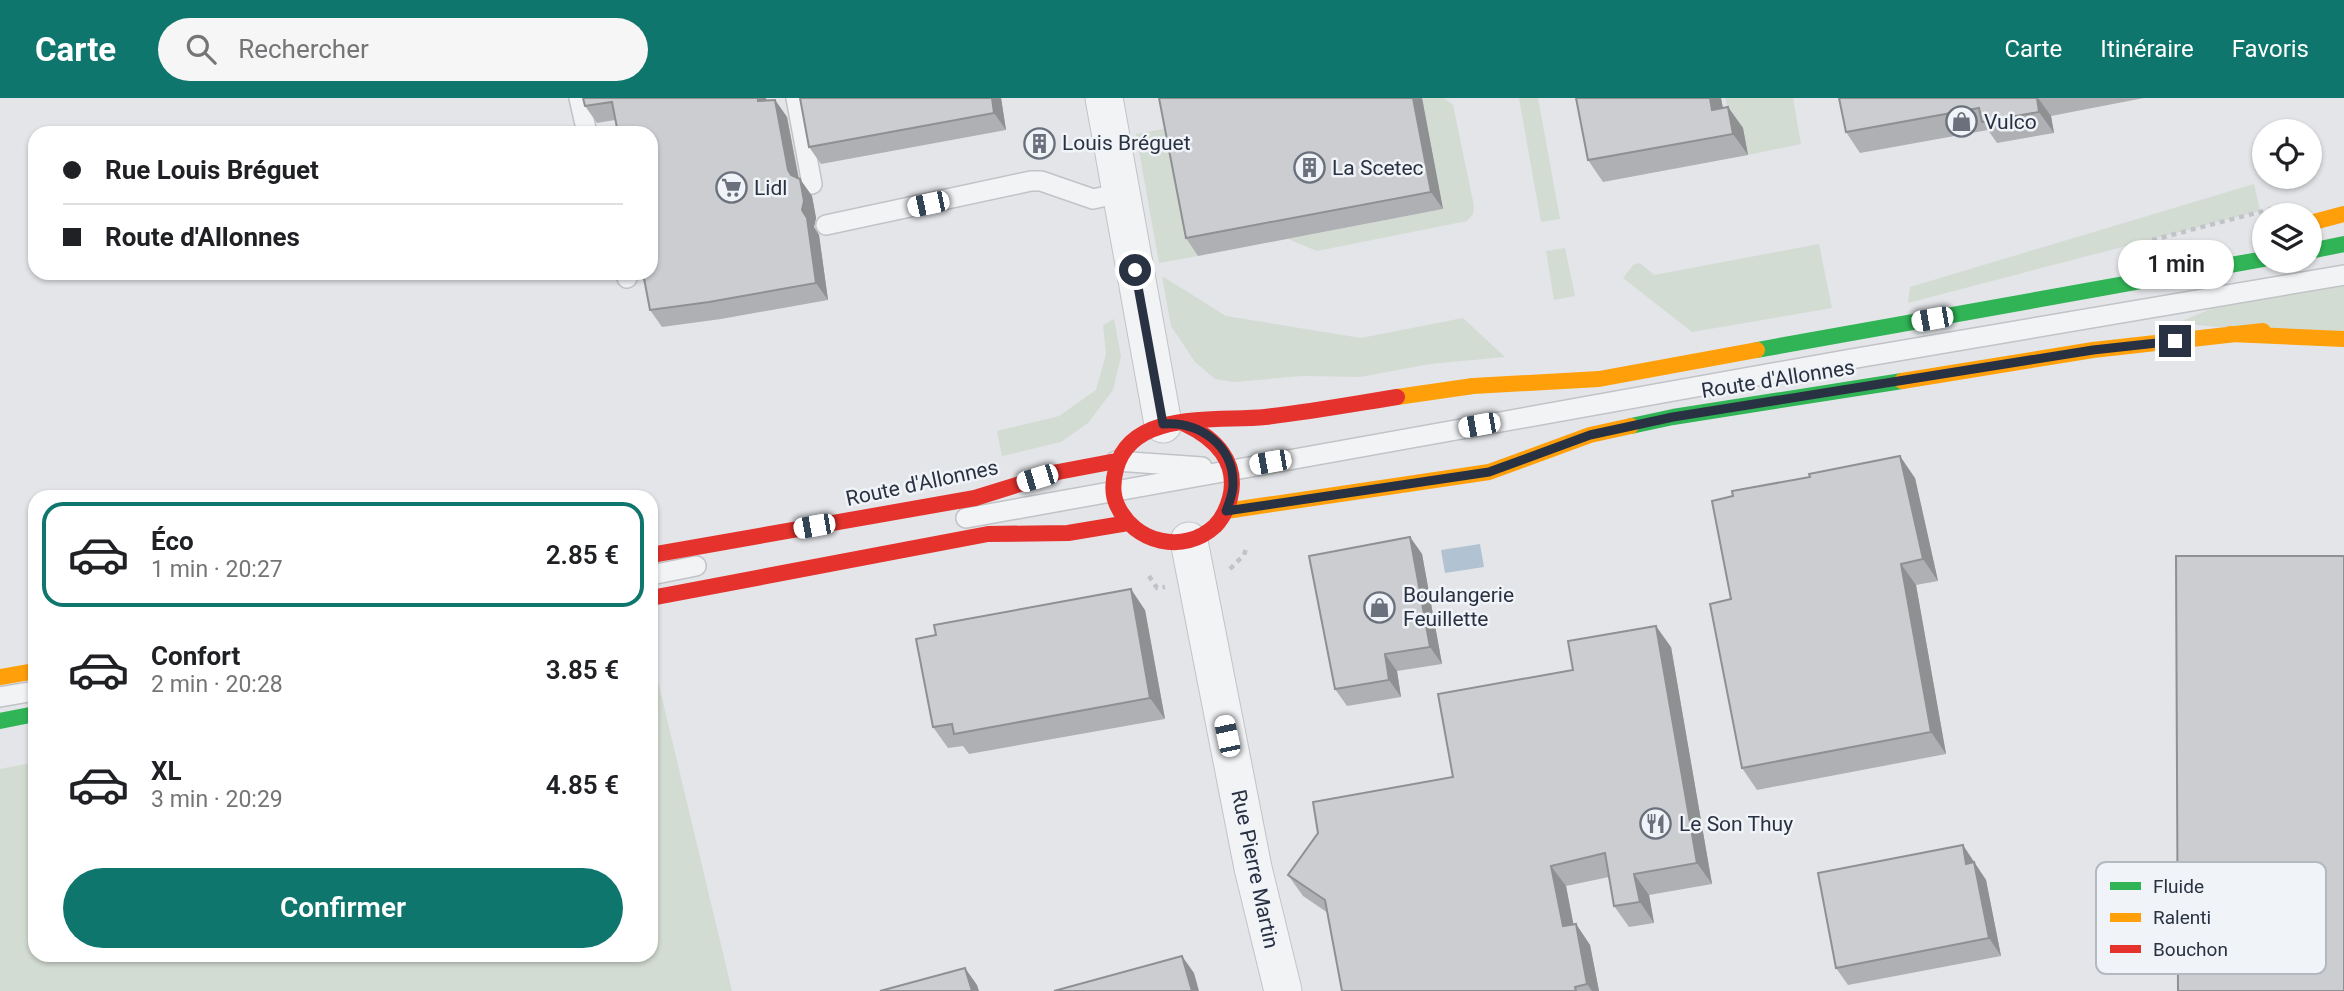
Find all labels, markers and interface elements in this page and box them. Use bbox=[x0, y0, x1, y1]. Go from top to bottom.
search box bbox=[158, 18, 648, 81]
text: Carte bbox=[35, 30, 116, 69]
icon: search bbox=[182, 30, 220, 68]
text: Rechercher bbox=[238, 34, 369, 64]
text: Carte bbox=[2004, 35, 2062, 63]
text: Itinéraire bbox=[2100, 35, 2194, 63]
text: Favoris bbox=[2232, 35, 2309, 63]
shop icon: Vulco bbox=[1944, 105, 1978, 139]
place label: Vulco bbox=[1984, 110, 2037, 134]
map controls bbox=[2252, 119, 2322, 273]
button: locate bbox=[2252, 119, 2322, 189]
building icon: Louis Bréguet bbox=[1022, 126, 1056, 160]
place label: Louis Bréguet bbox=[1062, 131, 1191, 155]
building icon: La Scetec bbox=[1292, 151, 1326, 185]
text: Rue Louis Bréguet bbox=[105, 155, 319, 185]
place label: La Scetec bbox=[1332, 156, 1424, 180]
supermarket icon: Lidl bbox=[714, 171, 748, 205]
place label: Lidl bbox=[754, 176, 787, 200]
car bbox=[906, 189, 951, 219]
button: layers bbox=[2252, 203, 2322, 273]
text: Route d'Allonnes bbox=[105, 222, 300, 252]
callout: 1 min bbox=[2117, 240, 2233, 288]
text: 1 min bbox=[2147, 251, 2205, 278]
route start bbox=[1119, 254, 1151, 286]
car bbox=[1910, 305, 1955, 333]
route end bbox=[2159, 325, 2191, 357]
street label: Route d'Allonnes bbox=[1700, 355, 1856, 403]
car bbox=[1457, 411, 1502, 439]
car bbox=[1248, 448, 1293, 476]
street label: Route d'Allonnes bbox=[844, 455, 1000, 511]
car bbox=[1014, 462, 1061, 494]
car bbox=[792, 512, 837, 540]
icon: car bbox=[67, 523, 130, 586]
text: Éco bbox=[151, 526, 194, 556]
text: 2.85 € bbox=[546, 540, 619, 570]
text: 1 min · 20:27 bbox=[151, 556, 283, 583]
place label: Boulangerie Feuillette bbox=[1403, 583, 1514, 631]
shop icon: Boulangerie Feuillette bbox=[1363, 590, 1397, 624]
icon: car bbox=[67, 638, 130, 701]
text: Confort bbox=[151, 641, 240, 671]
text: 3.85 € bbox=[546, 655, 619, 685]
text: 2 min · 20:28 bbox=[151, 671, 283, 698]
car bbox=[1213, 713, 1242, 759]
icon: car bbox=[67, 753, 130, 816]
text: XL bbox=[151, 756, 182, 786]
text: 4.85 € bbox=[546, 770, 619, 800]
text: 3 min · 20:29 bbox=[151, 786, 283, 813]
street label: Rue Pierre Martin bbox=[1226, 787, 1284, 951]
restaurant icon: Le Son Thuy bbox=[1639, 807, 1673, 841]
place label: Le Son Thuy bbox=[1679, 812, 1793, 836]
legend bbox=[2096, 862, 2326, 974]
button: Confirmer bbox=[63, 868, 623, 948]
text: Fluide bbox=[2153, 875, 2204, 898]
text: Ralenti bbox=[2153, 906, 2211, 929]
text: Bouchon bbox=[2153, 938, 2228, 961]

